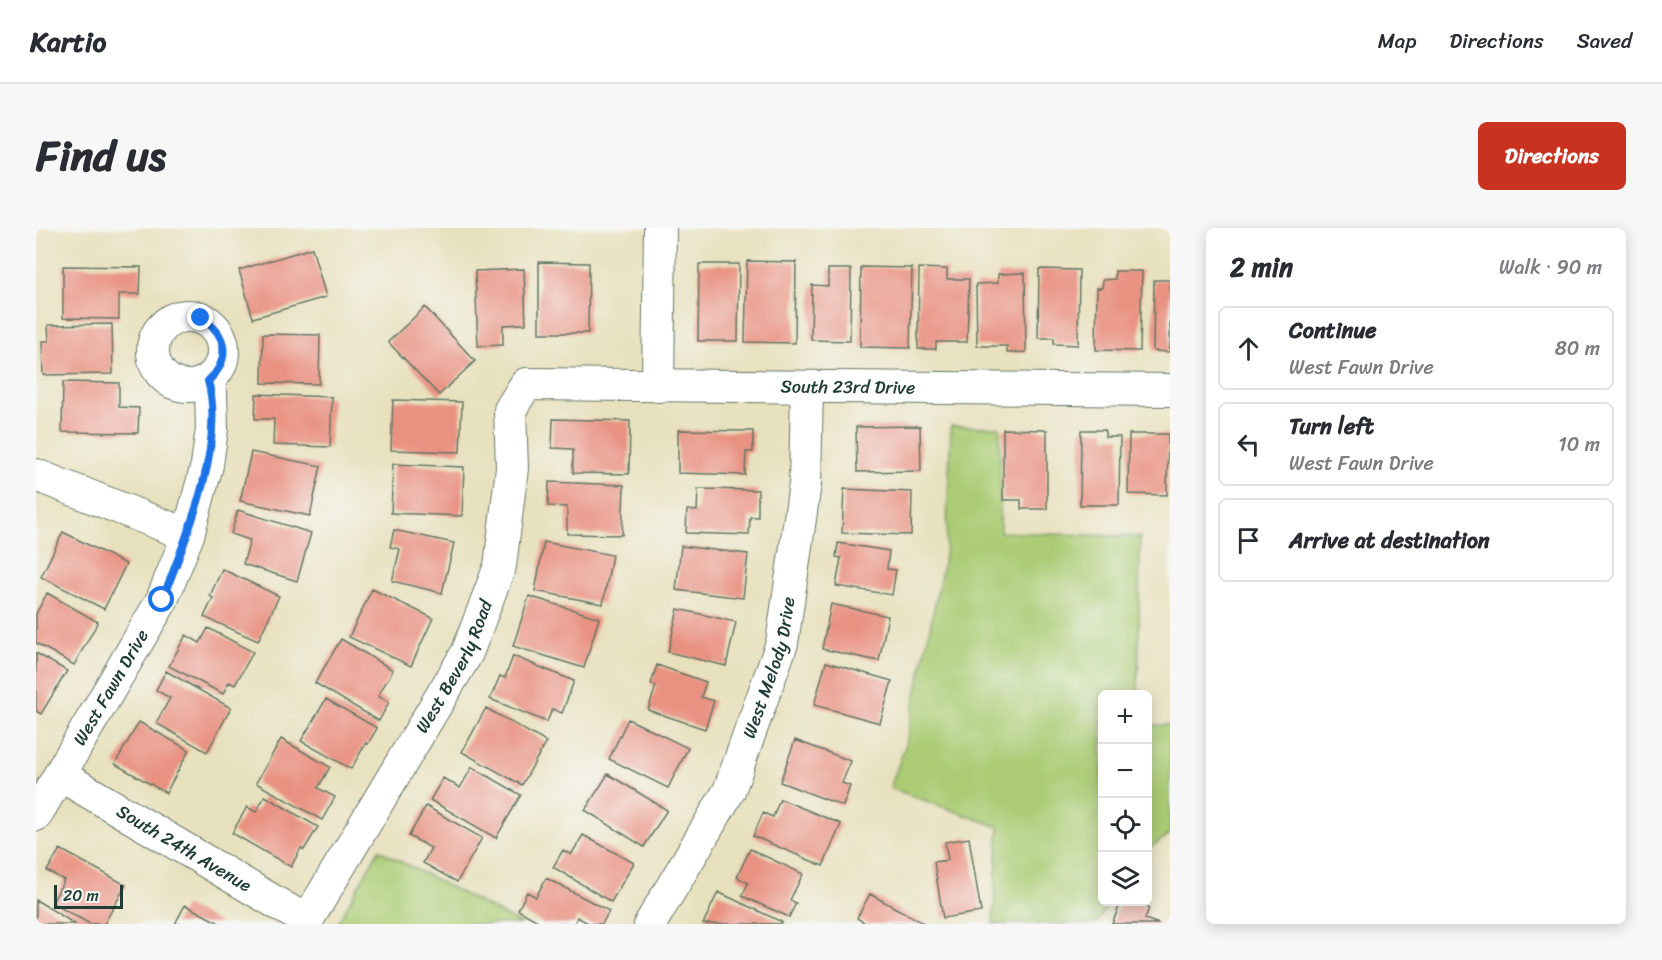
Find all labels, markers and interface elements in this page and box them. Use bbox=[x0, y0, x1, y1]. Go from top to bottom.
text: Kartio bbox=[30, 17, 106, 66]
text: Map bbox=[1378, 22, 1416, 60]
text: Directions bbox=[1449, 22, 1544, 60]
text: Saved bbox=[1577, 22, 1632, 60]
text: Find us bbox=[36, 119, 166, 193]
button: Directions bbox=[1478, 122, 1626, 190]
text: 2 min bbox=[1230, 244, 1293, 290]
text: Walk · 90 m bbox=[1499, 250, 1602, 285]
route end bbox=[187, 304, 213, 330]
text: Continue bbox=[1289, 311, 1377, 350]
text: 80 m bbox=[1555, 331, 1600, 366]
icon: ahead bbox=[1232, 332, 1265, 365]
text: West Fawn Drive bbox=[1289, 350, 1434, 385]
street label: South 23rd Drive bbox=[780, 370, 915, 404]
text: Turn left bbox=[1289, 407, 1374, 446]
text: 10 m bbox=[1558, 427, 1600, 462]
icon: left bbox=[1232, 428, 1265, 461]
text: West Fawn Drive bbox=[1289, 446, 1434, 481]
text: Arrive at destination bbox=[1289, 521, 1490, 560]
icon: arrive bbox=[1232, 524, 1265, 557]
route start bbox=[148, 586, 174, 612]
street label: West Beverly Road bbox=[406, 594, 502, 739]
street label: West Melody Drive bbox=[733, 595, 805, 743]
street label: West Fawn Drive bbox=[64, 623, 158, 752]
map controls bbox=[1098, 690, 1152, 906]
button: + bbox=[1098, 690, 1152, 744]
button: − bbox=[1098, 744, 1152, 798]
street label: South 24th Avenue bbox=[110, 796, 258, 901]
button: locate bbox=[1098, 798, 1152, 852]
button: layers bbox=[1098, 852, 1152, 906]
text: 20 m bbox=[63, 881, 99, 910]
scale bar bbox=[54, 882, 123, 910]

